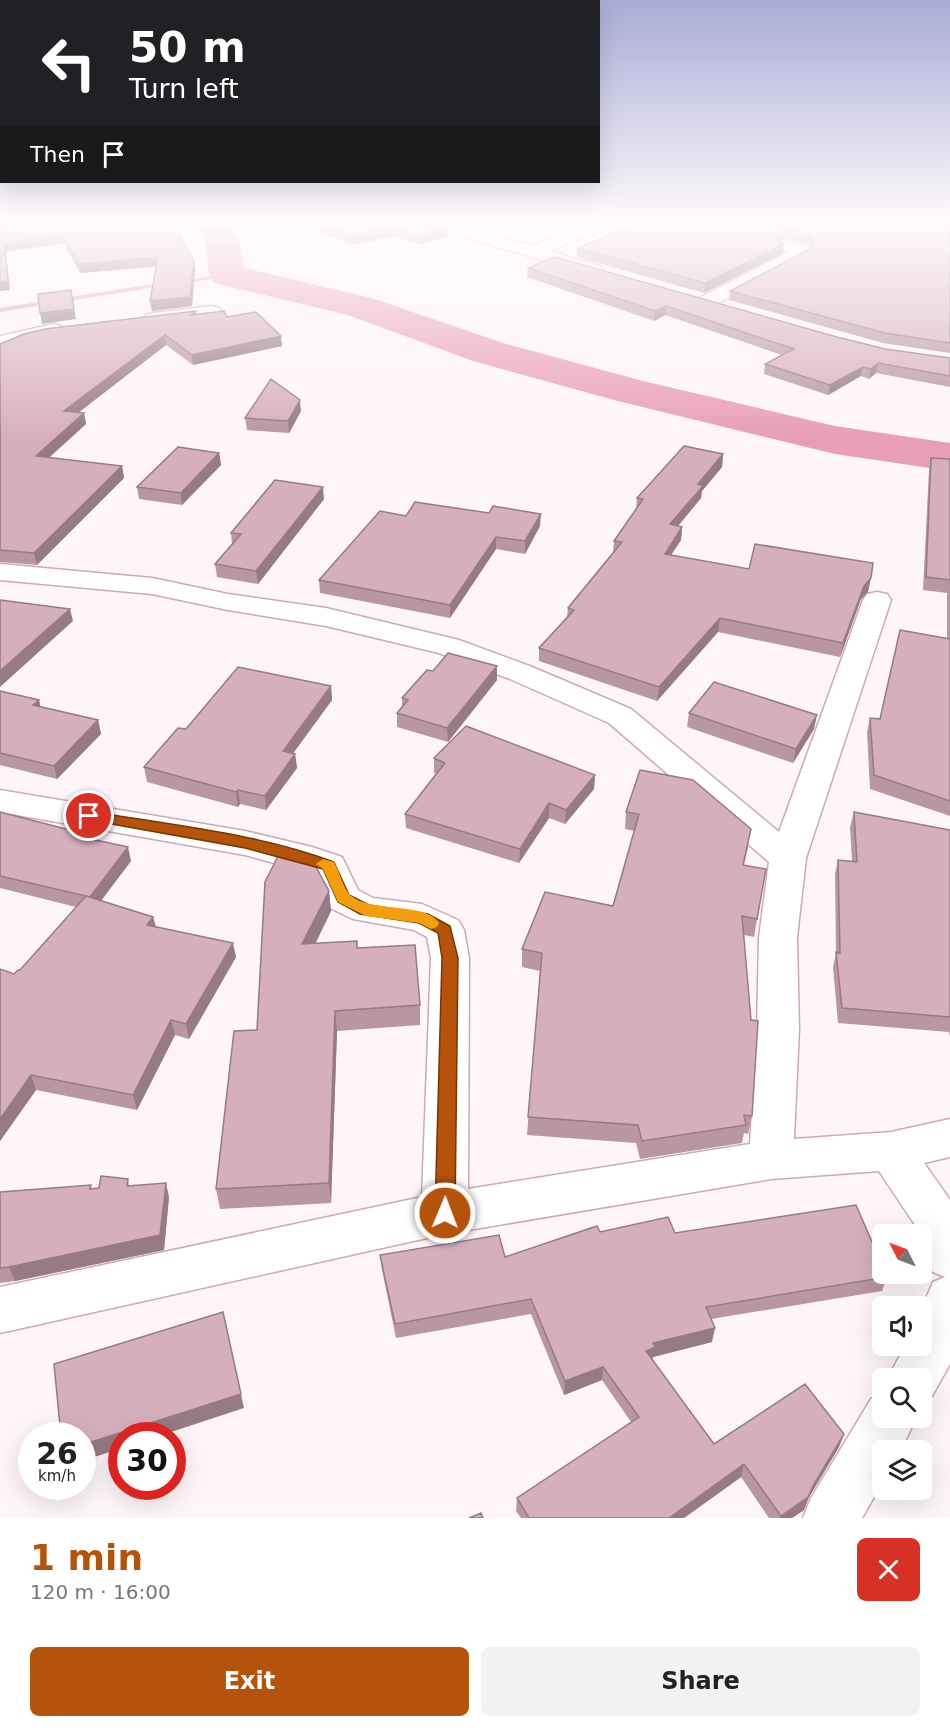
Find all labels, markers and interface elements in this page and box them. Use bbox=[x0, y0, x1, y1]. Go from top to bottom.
text: 50 m bbox=[129, 23, 246, 72]
icon: left bbox=[30, 24, 108, 102]
text: Turn left bbox=[129, 73, 239, 104]
icon: arrive bbox=[97, 138, 130, 171]
text: Then bbox=[30, 142, 85, 167]
pin bbox=[63, 790, 114, 841]
icon: arrive bbox=[72, 799, 105, 832]
position arrow bbox=[413, 1181, 477, 1245]
north arrow bbox=[872, 1224, 932, 1284]
map controls bbox=[872, 1224, 932, 1500]
button: sound bbox=[872, 1296, 932, 1356]
button: search bbox=[872, 1368, 932, 1428]
speed limit sign: 30 bbox=[108, 1422, 186, 1500]
text: 26 bbox=[36, 1436, 78, 1471]
button: layers bbox=[872, 1440, 932, 1500]
text: km/h bbox=[38, 1467, 76, 1485]
text: 1 min bbox=[30, 1537, 143, 1578]
button: close bbox=[857, 1538, 920, 1601]
text: 120 m · 16:00 bbox=[30, 1580, 171, 1604]
button: Exit bbox=[30, 1647, 469, 1716]
button: Share bbox=[481, 1647, 920, 1716]

